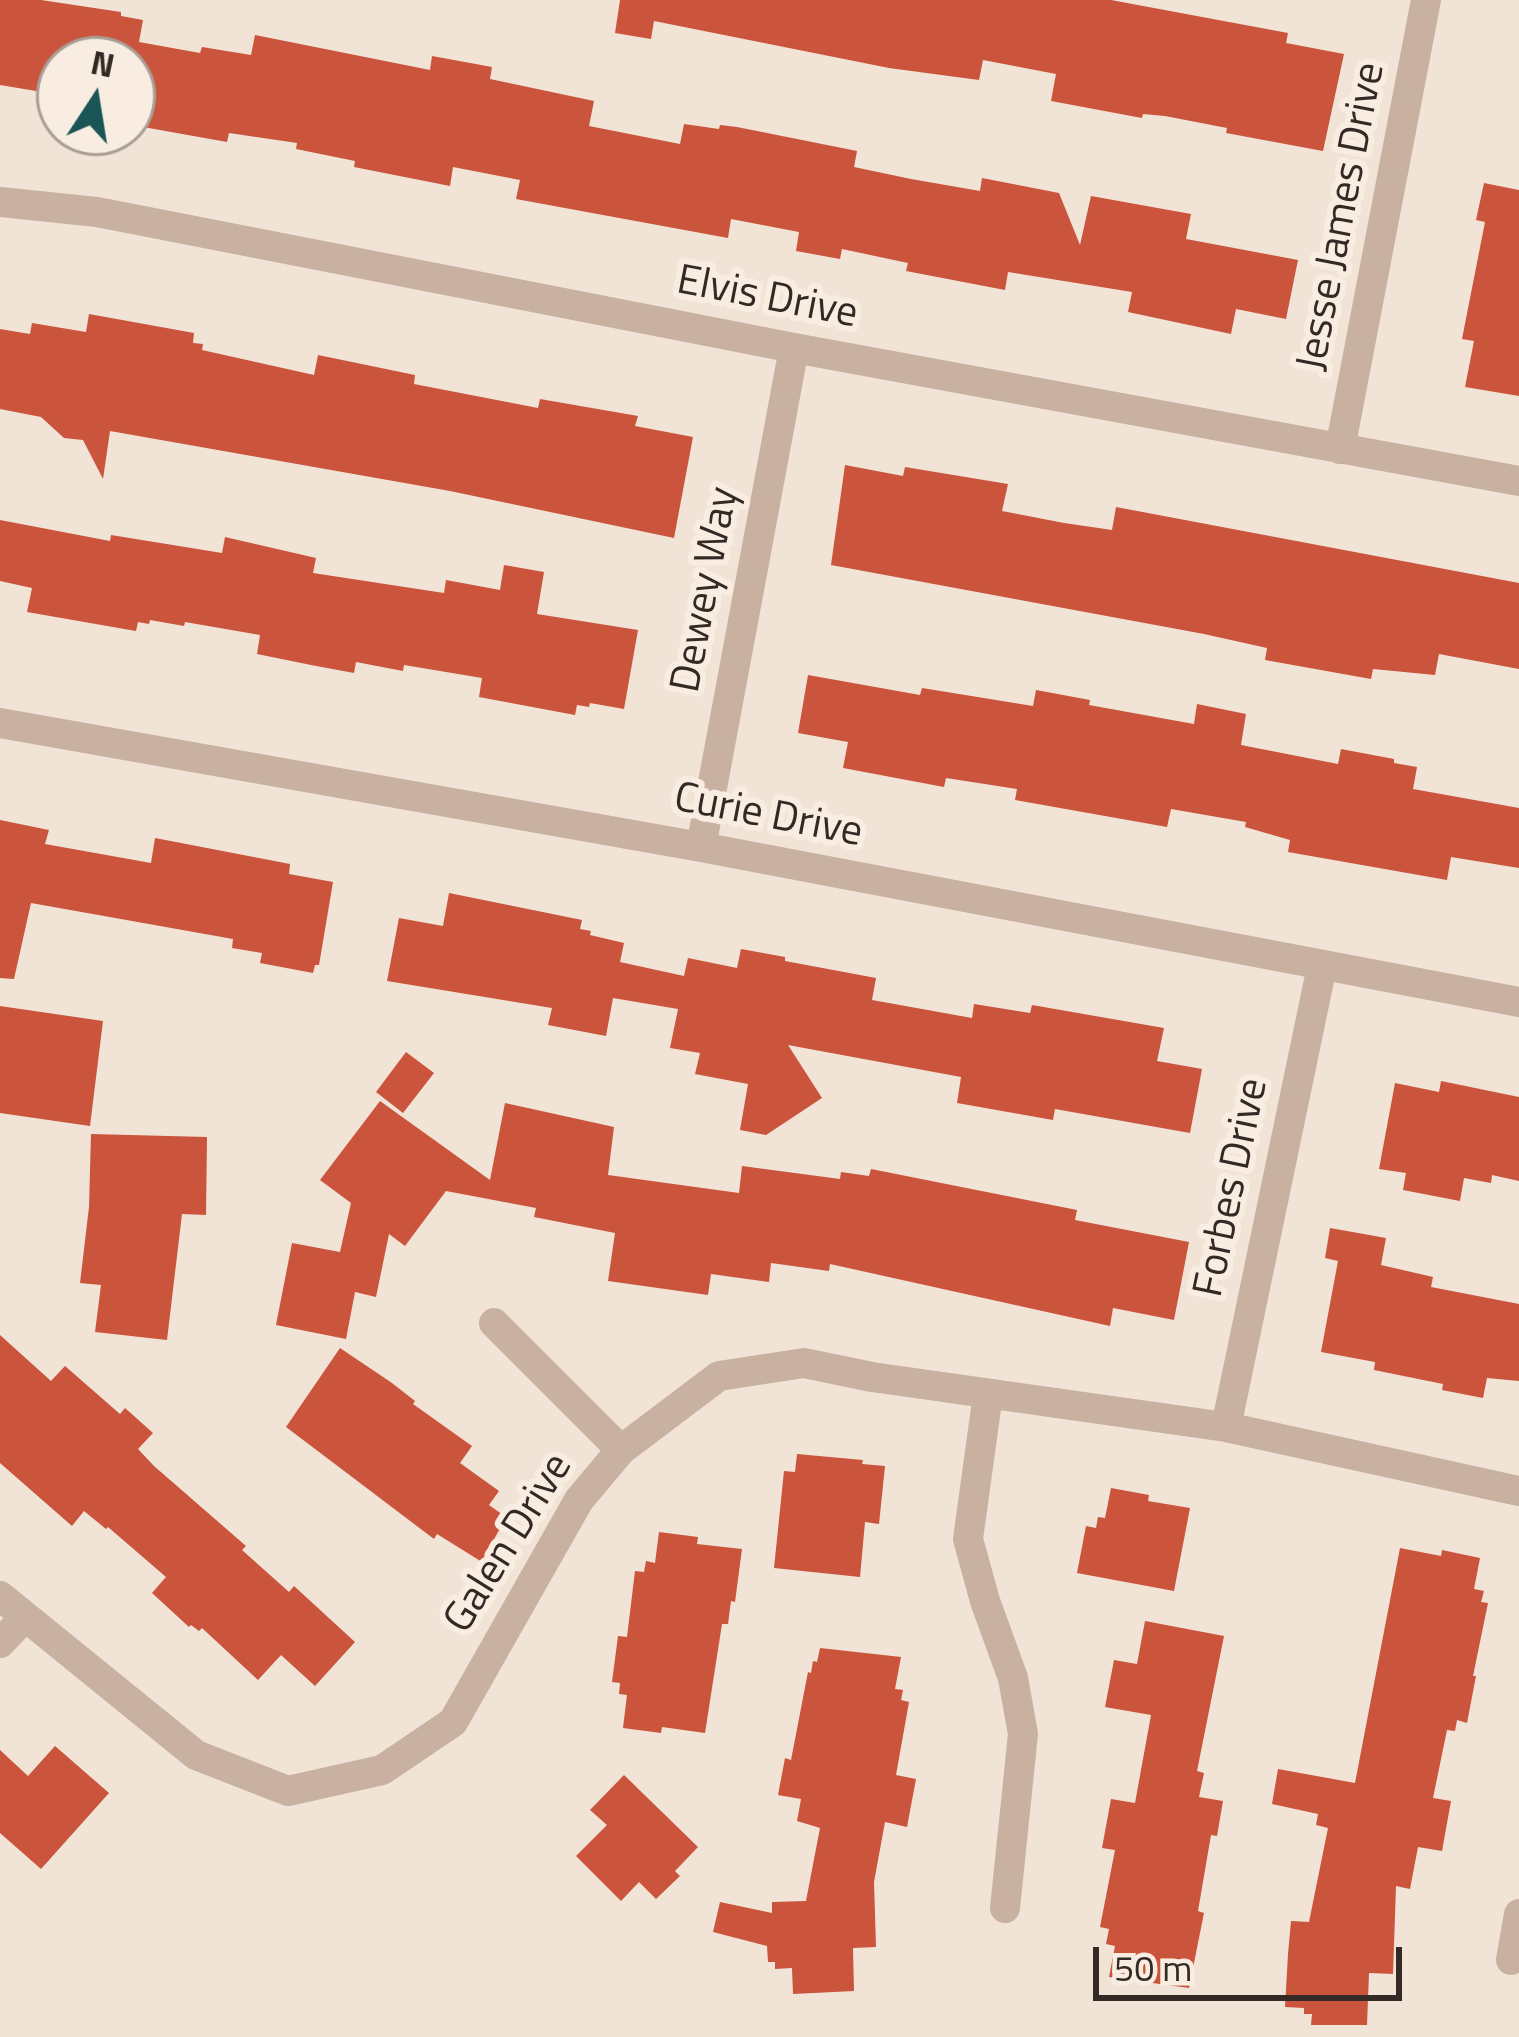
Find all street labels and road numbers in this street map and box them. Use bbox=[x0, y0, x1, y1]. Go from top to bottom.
street label: Jesse James Drive bbox=[1288, 59, 1398, 375]
street label: Elvis Drive bbox=[672, 257, 862, 341]
street label: Dewey Way bbox=[662, 483, 752, 697]
street label: Curie Drive bbox=[670, 774, 866, 860]
street label: Forbes Drive bbox=[1185, 1074, 1281, 1302]
street label: Galen Drive bbox=[435, 1445, 585, 1643]

